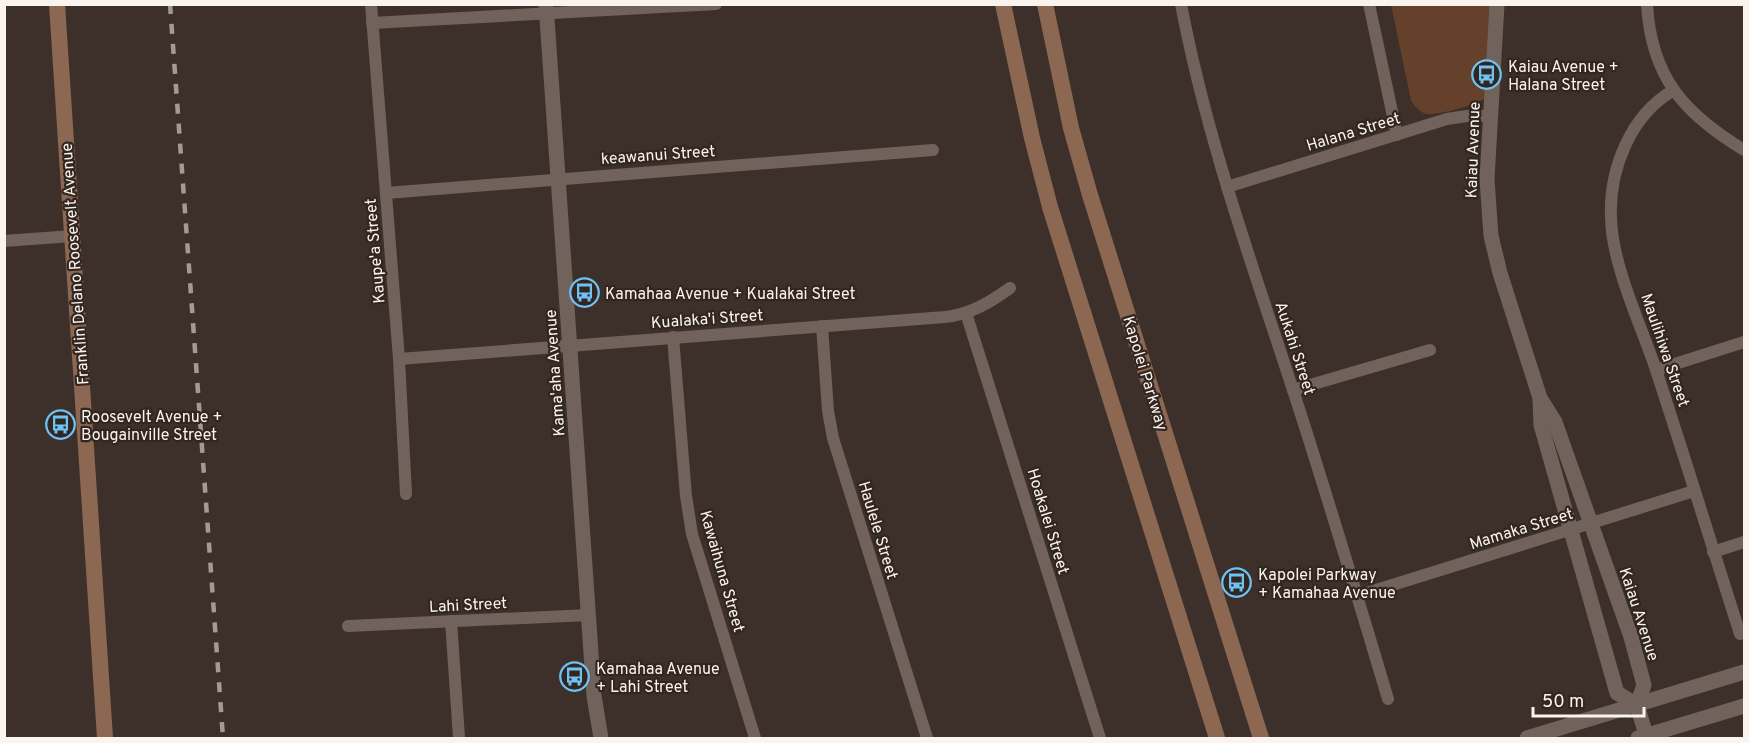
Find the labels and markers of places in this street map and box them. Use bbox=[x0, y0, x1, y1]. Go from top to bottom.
place label: Kaiau Avenue + Halana Street bbox=[1508, 58, 1619, 96]
bus stop icon: Kaiau Avenue + Halana Street bbox=[1471, 59, 1503, 91]
bus stop icon: Kamahaa Avenue + Kualakai Street bbox=[568, 277, 600, 309]
place label: Kamahaa Avenue + Kualakai Street bbox=[605, 285, 855, 305]
place label: Roosevelt Avenue + Bougainville Street bbox=[81, 408, 222, 446]
bus stop icon: Roosevelt Avenue + Bougainville Street bbox=[44, 409, 76, 441]
place label: Kapolei Parkway + Kamahaa Avenue bbox=[1258, 566, 1396, 604]
bus stop icon: Kapolei Parkway + Kamahaa Avenue bbox=[1221, 567, 1253, 599]
place label: Kamahaa Avenue + Lahi Street bbox=[596, 660, 720, 698]
bus stop icon: Kamahaa Avenue + Lahi Street bbox=[559, 661, 591, 693]

